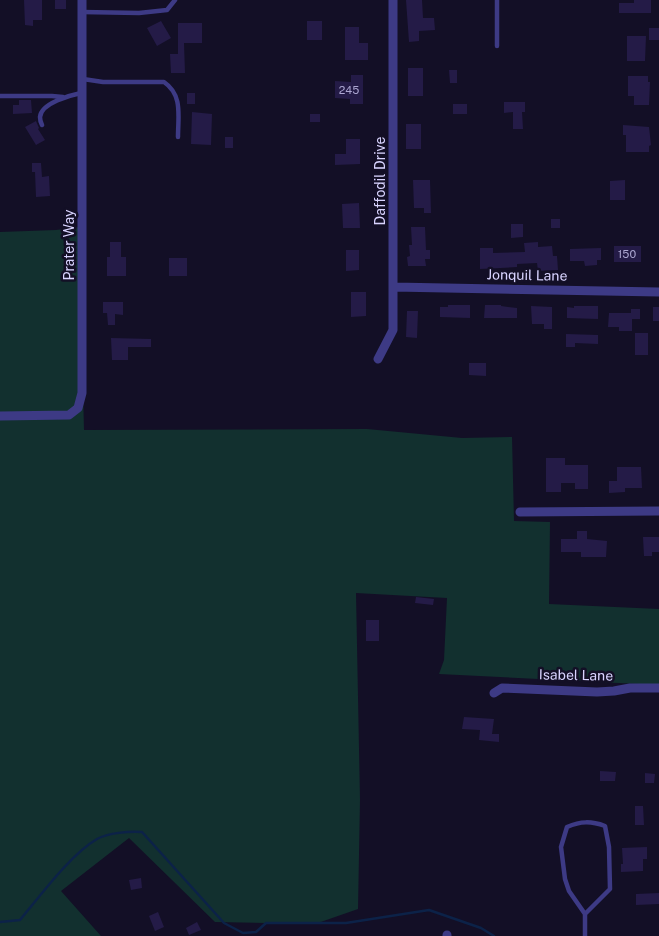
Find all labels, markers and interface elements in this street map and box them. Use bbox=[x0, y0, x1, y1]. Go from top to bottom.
house number: 245 bbox=[339, 84, 359, 96]
street label: Daffodil Drive bbox=[372, 136, 388, 225]
street label: Prater Way bbox=[61, 209, 77, 281]
house number: 150 bbox=[618, 248, 636, 260]
street label: Jonquil Lane bbox=[486, 266, 568, 284]
street label: Isabel Lane bbox=[539, 666, 613, 684]

